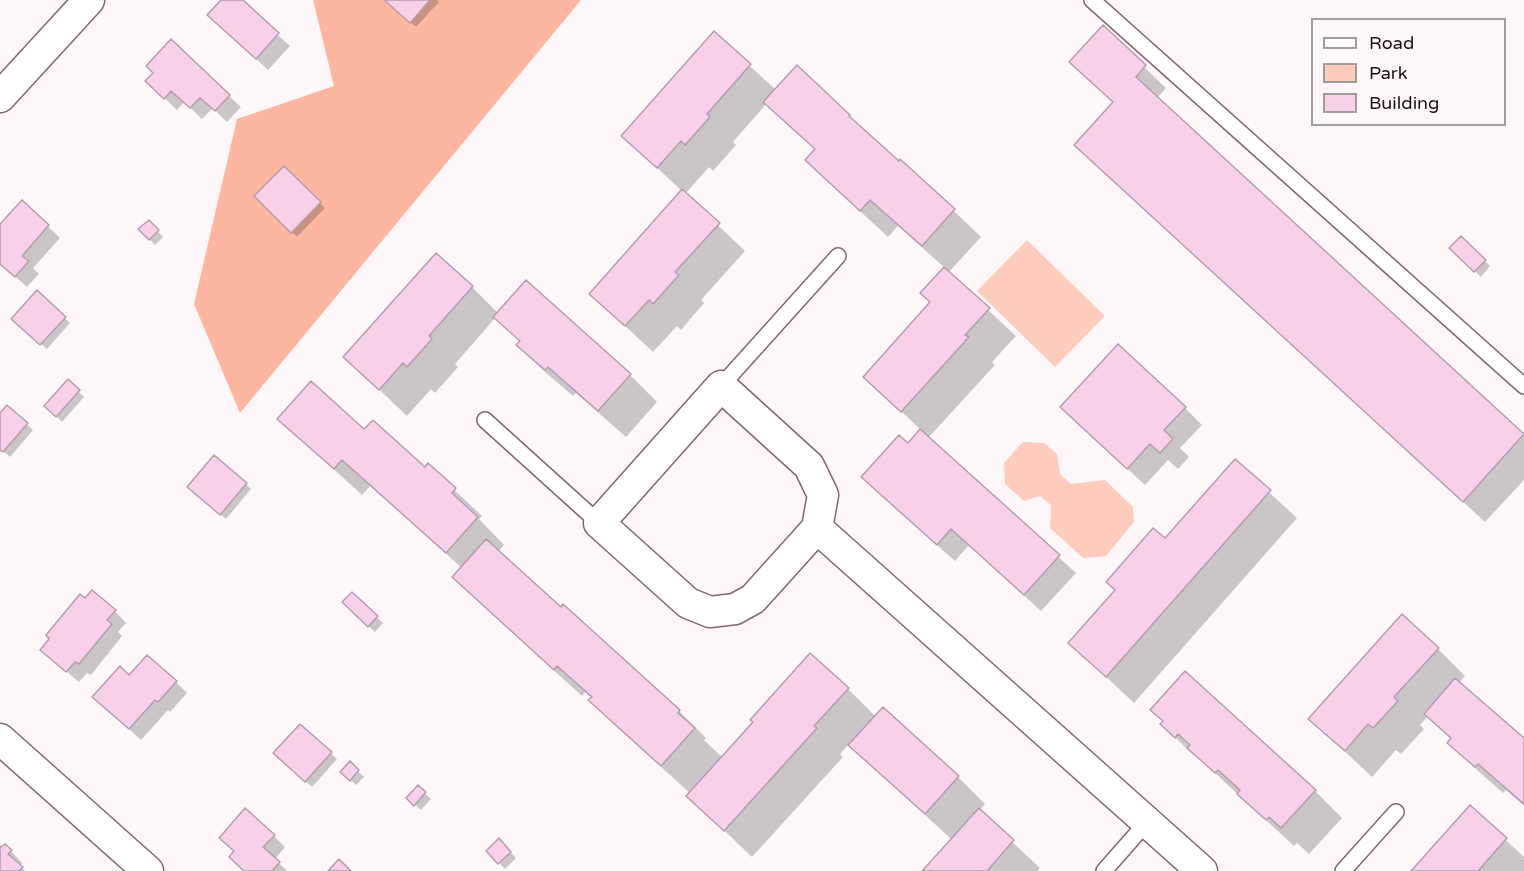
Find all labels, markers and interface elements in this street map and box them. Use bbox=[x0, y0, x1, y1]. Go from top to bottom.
legend bbox=[1311, 18, 1506, 126]
text: Road bbox=[1369, 32, 1414, 54]
text: Park bbox=[1369, 62, 1407, 84]
text: Building bbox=[1369, 92, 1439, 114]

